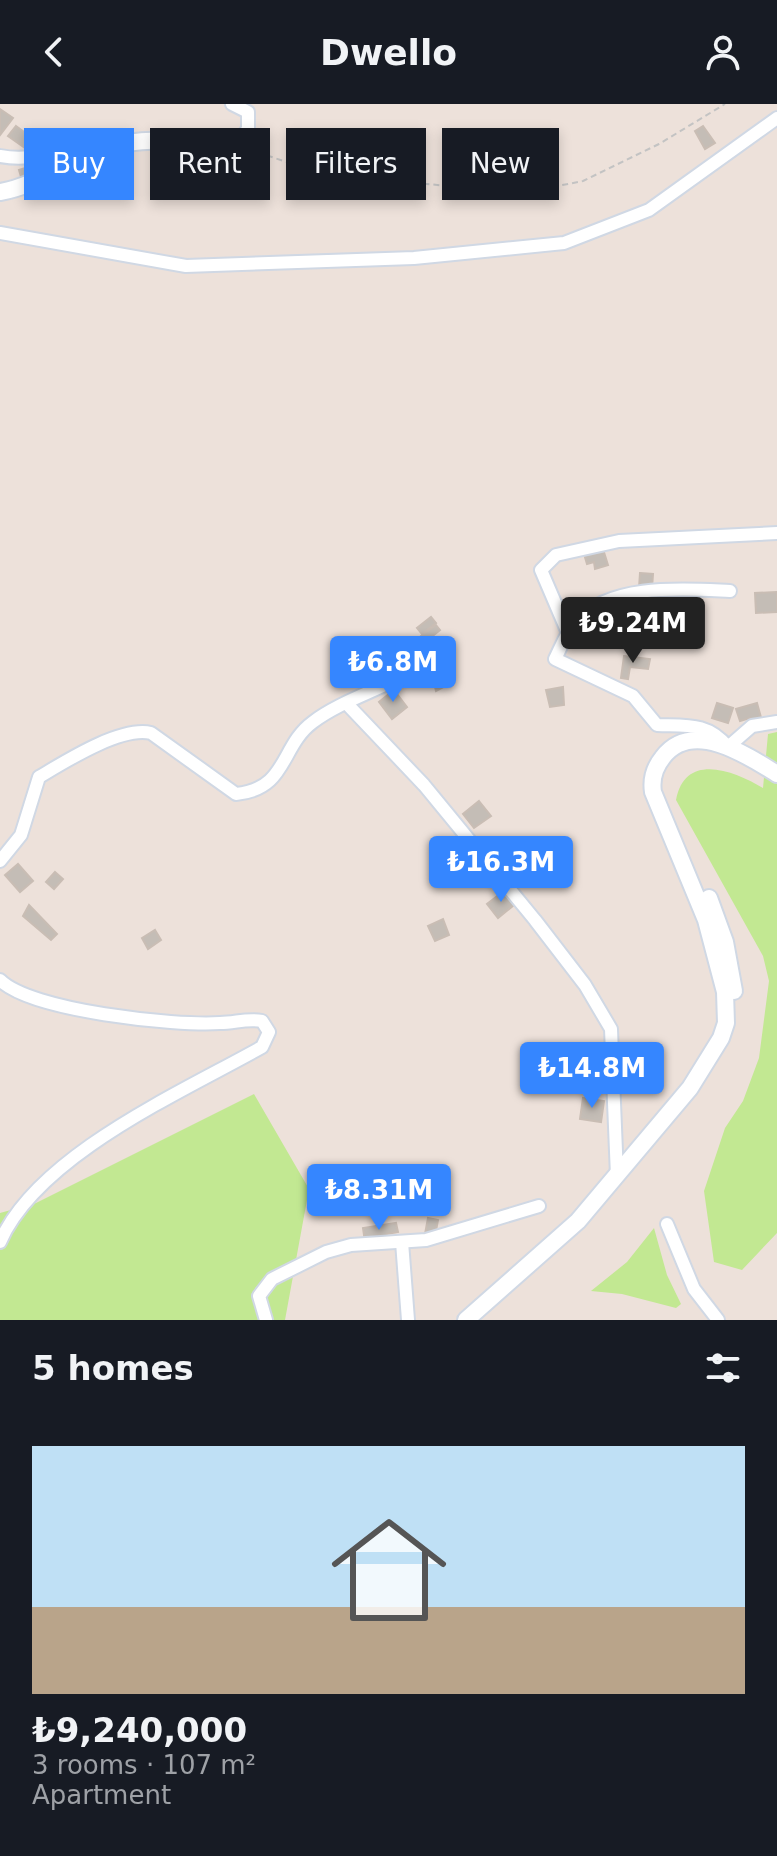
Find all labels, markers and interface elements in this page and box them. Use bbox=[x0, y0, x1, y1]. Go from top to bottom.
icon: back bbox=[32, 30, 76, 74]
icon: person bbox=[701, 30, 745, 74]
text: Dwello bbox=[320, 32, 457, 73]
chip: Buy bbox=[24, 128, 134, 200]
chip: Rent bbox=[150, 128, 270, 200]
chip: Filters bbox=[286, 128, 426, 200]
chip: New bbox=[442, 128, 559, 200]
pin: ₺9.24M bbox=[568, 597, 698, 665]
text: ₺9.24M bbox=[579, 608, 687, 638]
pin: ₺6.8M bbox=[337, 636, 449, 704]
text: ₺6.8M bbox=[348, 647, 438, 677]
pin: ₺16.3M bbox=[436, 836, 566, 904]
text: ₺16.3M bbox=[447, 847, 555, 877]
pin: ₺14.8M bbox=[527, 1042, 657, 1110]
text: ₺14.8M bbox=[538, 1053, 646, 1083]
pin: ₺8.31M bbox=[314, 1164, 444, 1232]
text: ₺8.31M bbox=[325, 1175, 433, 1205]
icon: filters bbox=[701, 1346, 745, 1390]
text: 5 homes bbox=[32, 1348, 194, 1388]
icon: home bbox=[317, 1498, 461, 1642]
text: ₺9,240,000 bbox=[32, 1710, 247, 1750]
text: 3 rooms · 107 m² bbox=[32, 1750, 256, 1780]
text: Apartment bbox=[32, 1780, 171, 1810]

